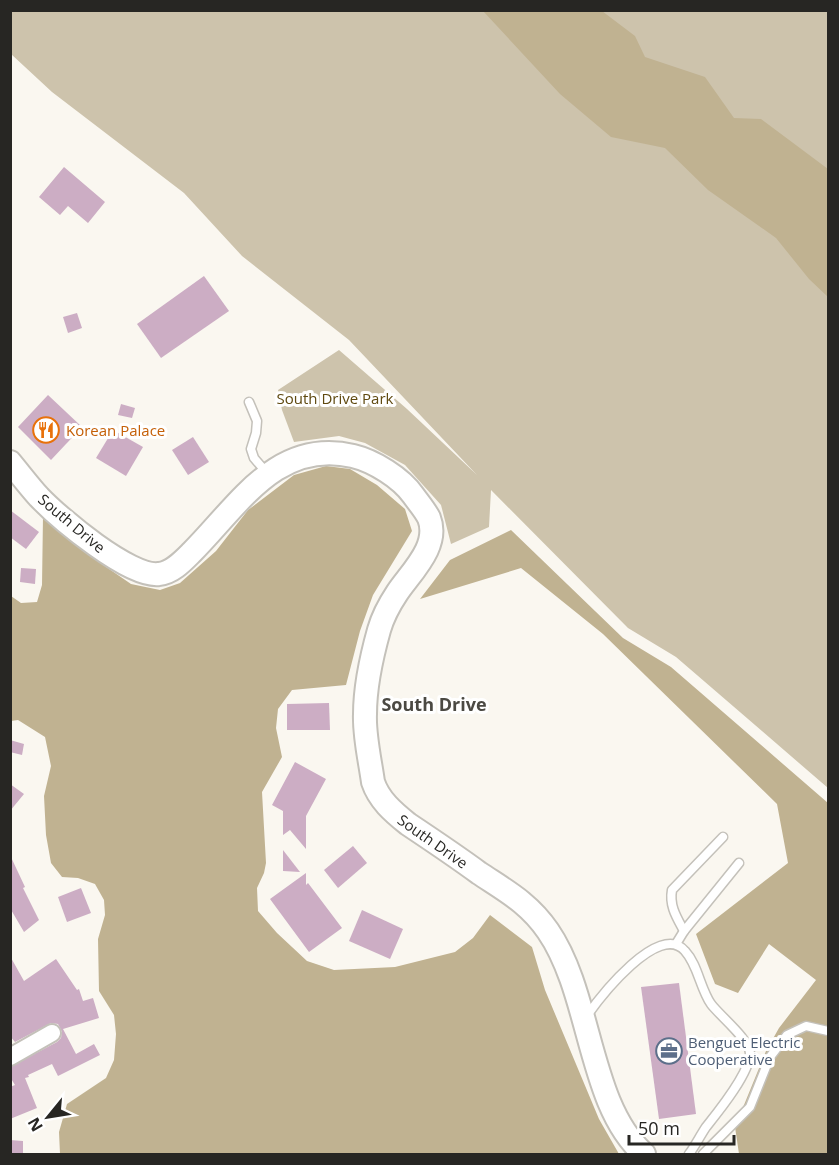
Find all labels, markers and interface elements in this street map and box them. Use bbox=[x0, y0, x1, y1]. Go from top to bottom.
park label: South Drive Park bbox=[277, 388, 394, 408]
restaurant icon: Korean Palace bbox=[31, 415, 61, 445]
place label: Korean Palace bbox=[66, 420, 165, 440]
street label: South Drive bbox=[34, 489, 110, 557]
district label: South Drive bbox=[381, 692, 487, 716]
street label: South Drive bbox=[394, 809, 472, 873]
place label: Benguet Electric Cooperative bbox=[688, 1032, 801, 1069]
office icon: Benguet Electric Cooperative bbox=[654, 1036, 684, 1066]
north arrow bbox=[18, 1087, 78, 1147]
scale bar bbox=[629, 1108, 734, 1146]
text: N bbox=[22, 1113, 48, 1136]
text: 50 m bbox=[638, 1116, 680, 1140]

